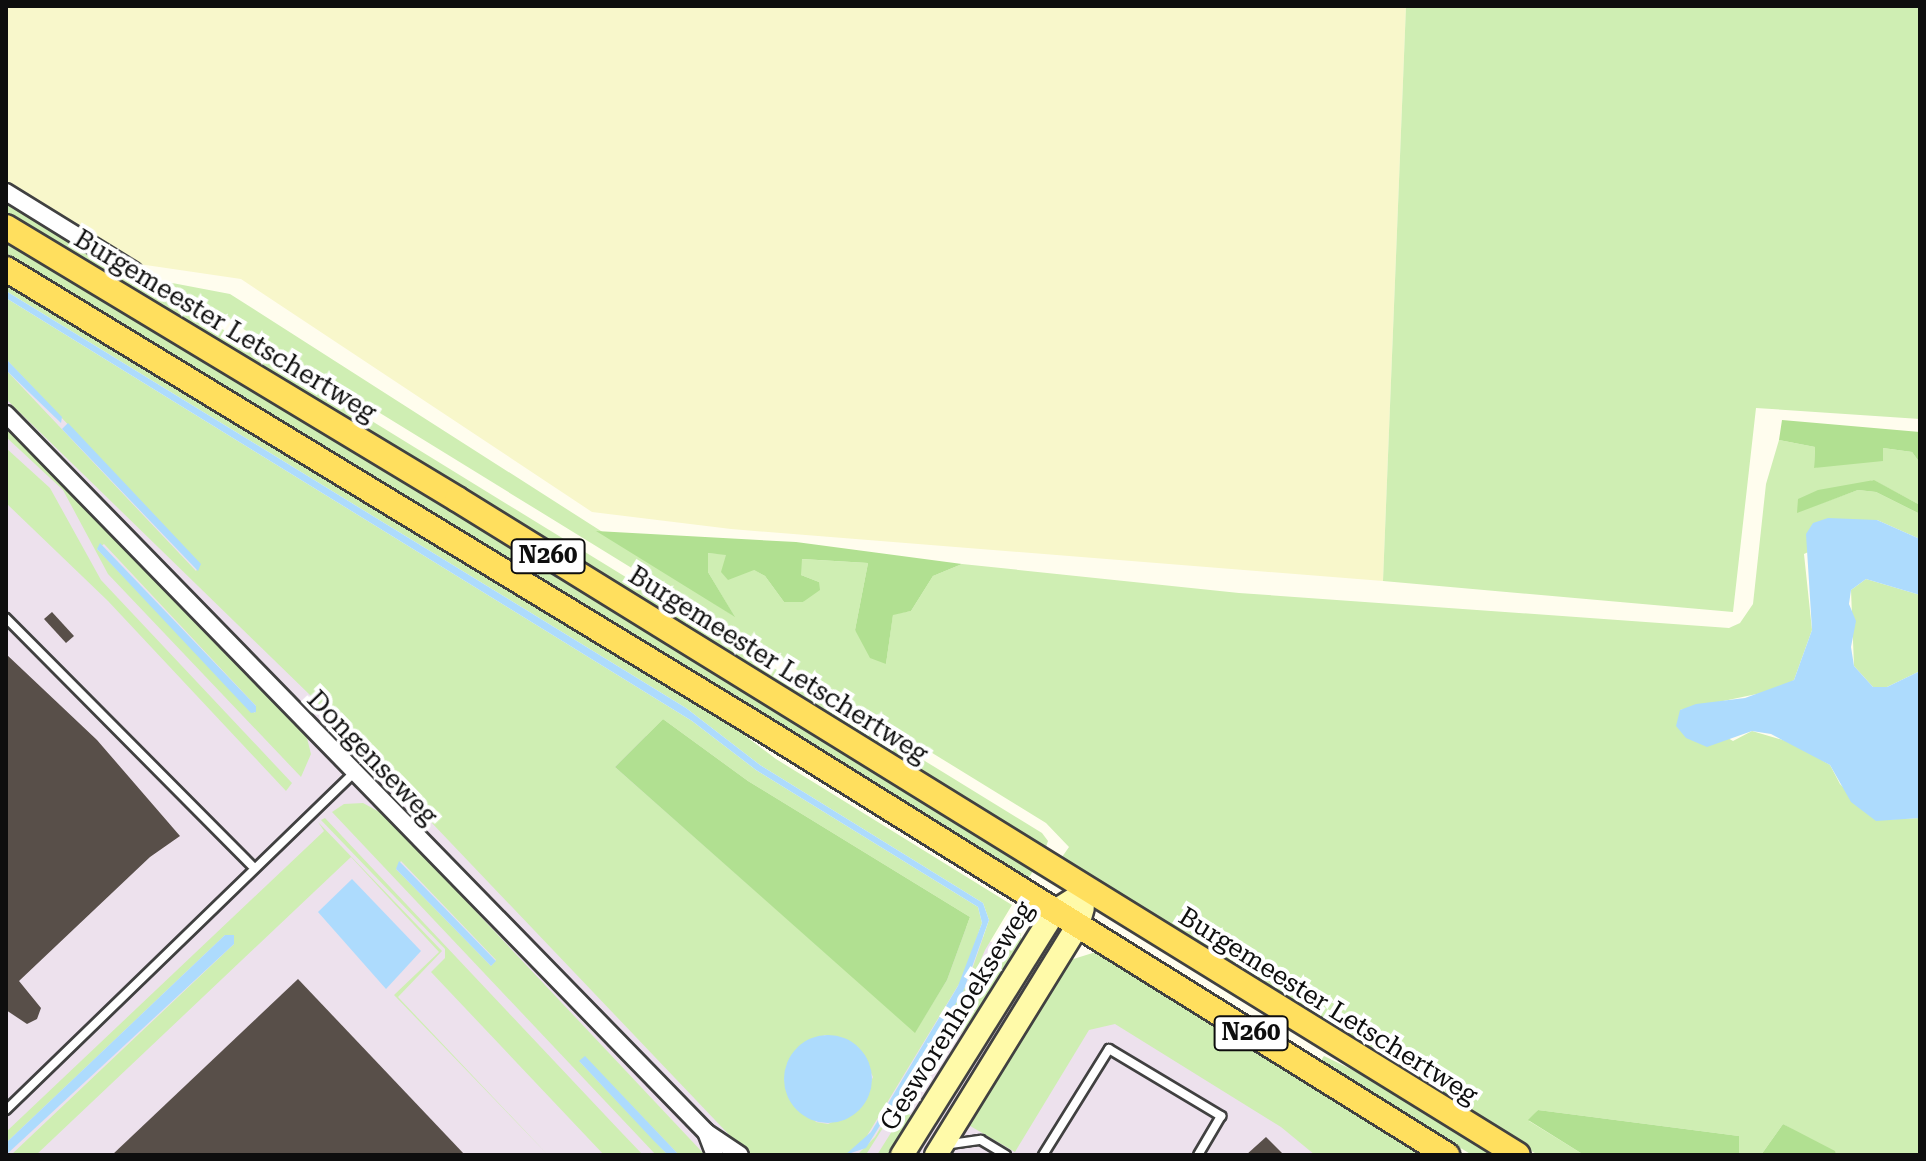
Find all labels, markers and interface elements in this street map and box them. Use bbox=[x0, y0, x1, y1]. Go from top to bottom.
street label: Burgemeester Letschertweg bbox=[68, 223, 382, 429]
road number: N260 bbox=[510, 536, 586, 576]
street label: Burgemeester Letschertweg bbox=[623, 560, 933, 770]
street label: Dongenseweg bbox=[300, 684, 444, 832]
street label: Gesworenhoekseweg bbox=[874, 896, 1040, 1136]
street label: Burgemeester Letschertweg bbox=[1173, 901, 1483, 1111]
road number: N260 bbox=[1213, 1013, 1289, 1053]

